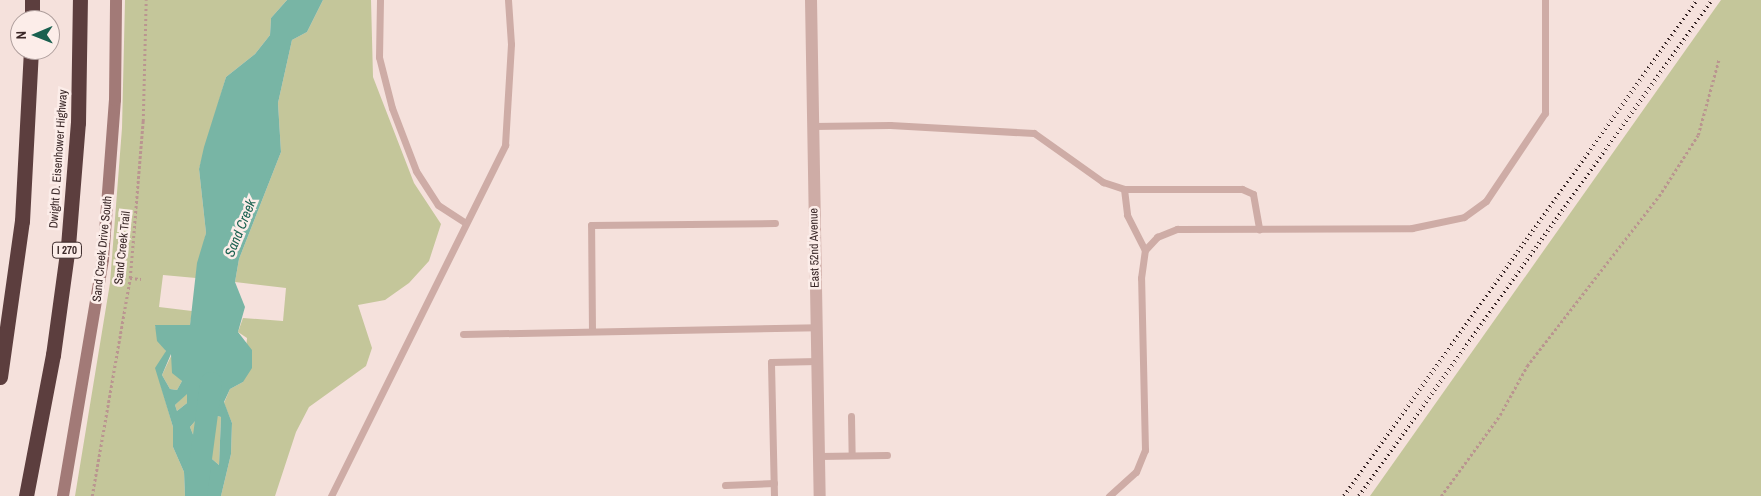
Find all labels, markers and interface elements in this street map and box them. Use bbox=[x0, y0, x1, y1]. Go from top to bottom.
north arrow bbox=[10, 10, 60, 60]
text: N bbox=[12, 31, 30, 40]
street label: Dwight D. Eisenhower Highway bbox=[47, 89, 71, 229]
street label: Sand Creek Drive South bbox=[90, 195, 116, 303]
water label: Sand Creek bbox=[221, 197, 259, 259]
street label: East 52nd Avenue bbox=[807, 208, 823, 288]
street label: Sand Creek Trail bbox=[112, 210, 134, 286]
road number: I 270 bbox=[51, 242, 83, 258]

